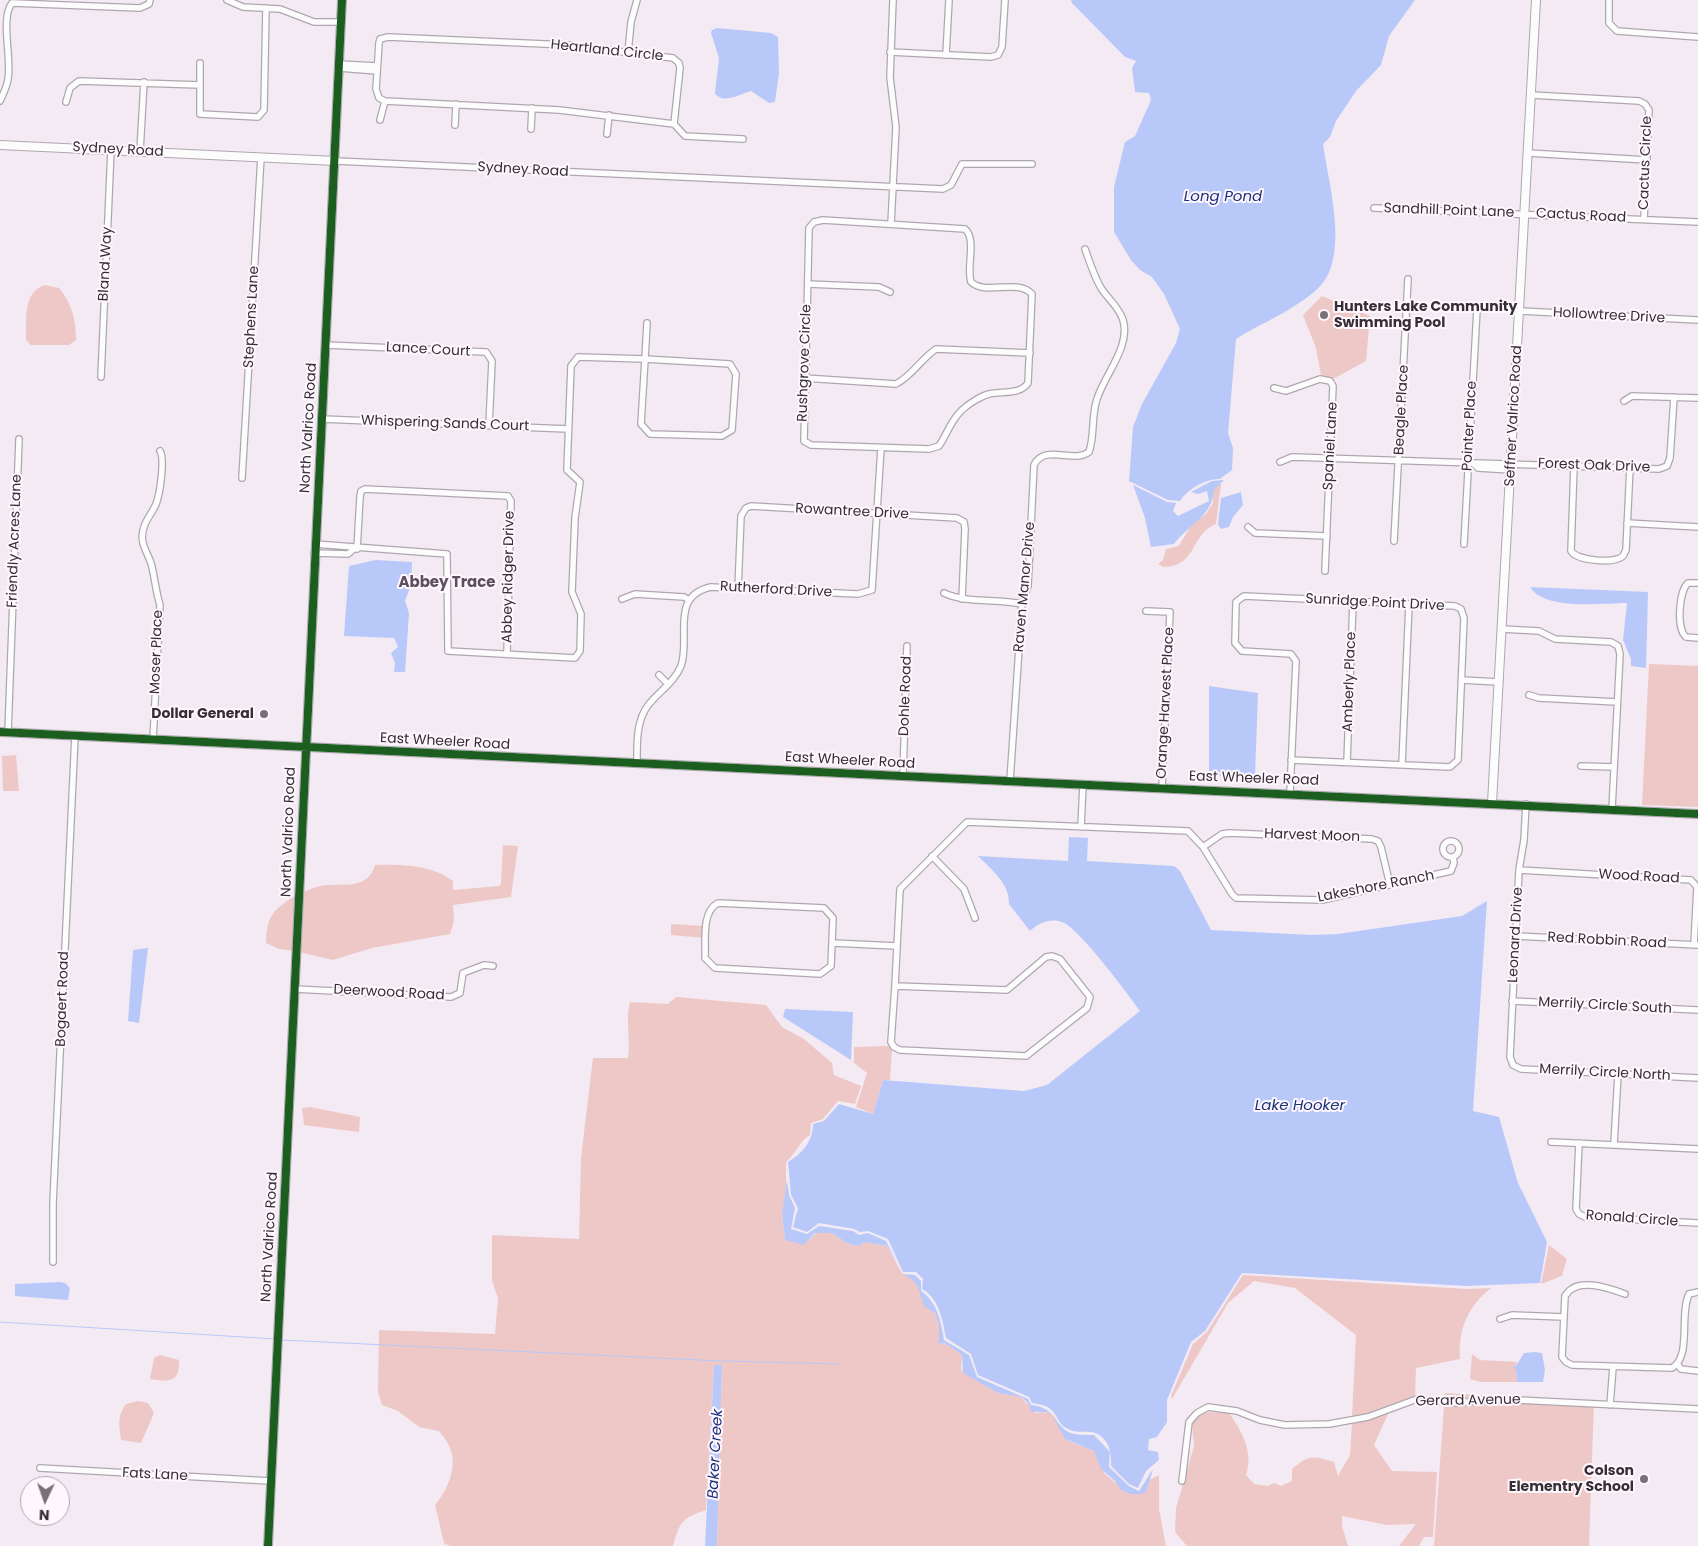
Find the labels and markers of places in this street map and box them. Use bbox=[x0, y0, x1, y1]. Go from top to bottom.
place label: Hunters Lake Community Swimming Pool bbox=[1334, 299, 1517, 332]
marker: Hunters Lake Community Swimming Pool bbox=[1318, 309, 1330, 321]
place label: Dollar General bbox=[151, 706, 254, 722]
marker: Dollar General bbox=[258, 708, 270, 720]
place label: Colson Elementry School bbox=[1509, 1463, 1634, 1495]
marker: Colson Elementry School bbox=[1638, 1473, 1650, 1485]

